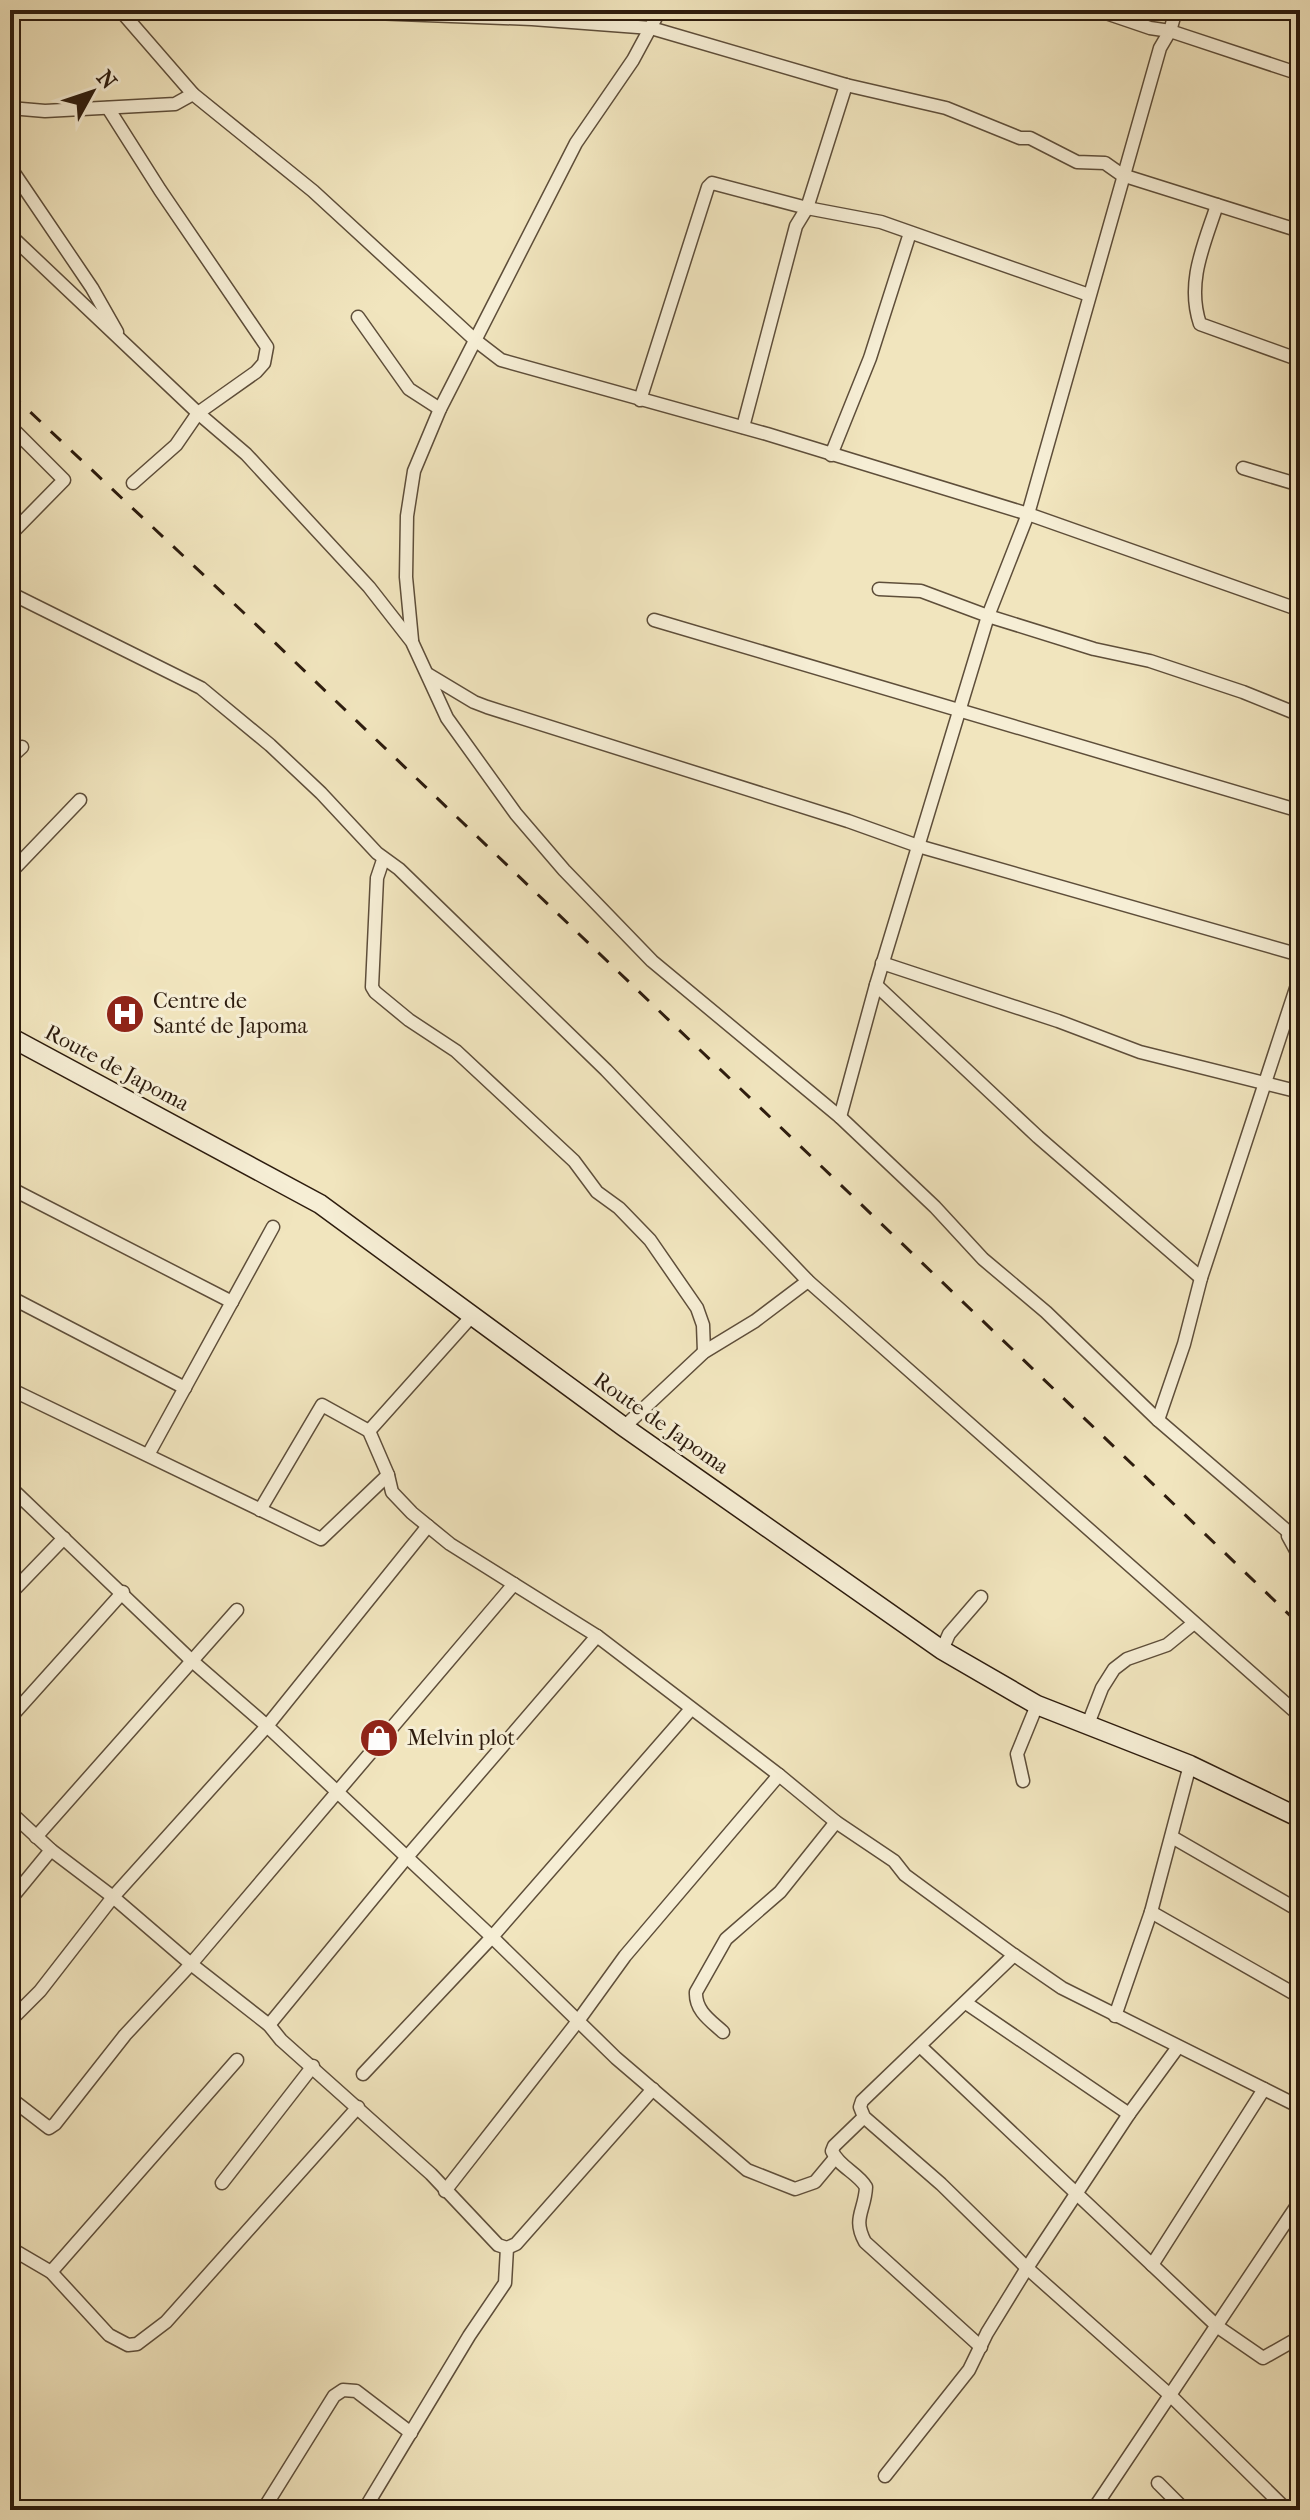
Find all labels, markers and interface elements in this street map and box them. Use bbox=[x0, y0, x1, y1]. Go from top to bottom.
north arrow bbox=[52, 52, 132, 132]
text: N bbox=[91, 65, 122, 95]
place label: Centre de Santé de Japoma bbox=[153, 988, 308, 1039]
hospital icon: Centre de Santé de Japoma bbox=[104, 993, 146, 1035]
street label: Route de Japoma bbox=[41, 1019, 194, 1117]
street label: Route de Japoma bbox=[588, 1367, 734, 1480]
shop icon: Melvin plot bbox=[358, 1717, 400, 1759]
place label: Melvin plot bbox=[407, 1725, 515, 1751]

